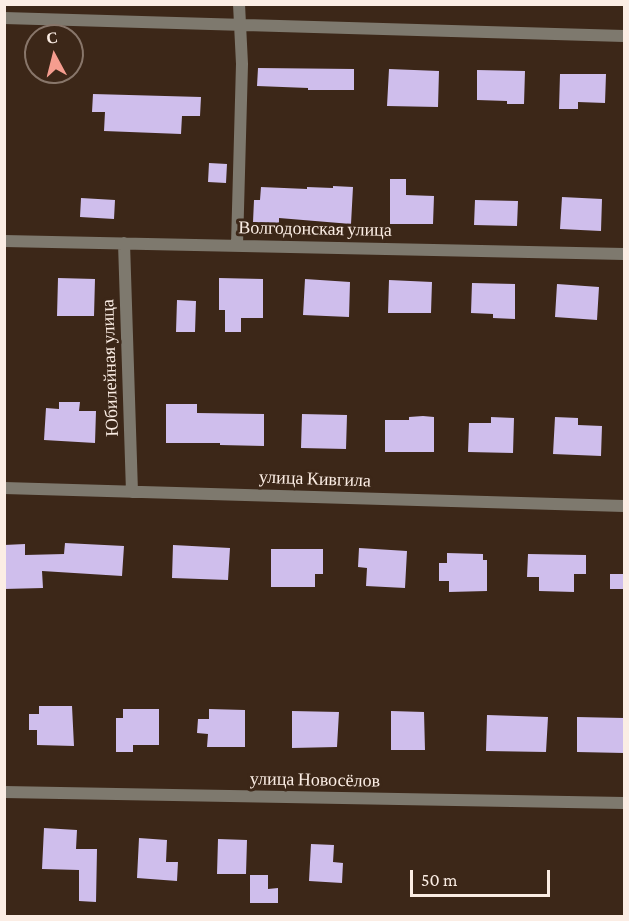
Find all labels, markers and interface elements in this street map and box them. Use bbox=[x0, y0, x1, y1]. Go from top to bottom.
north arrow bbox=[24, 24, 84, 84]
text: С bbox=[45, 28, 59, 47]
street label: Волгодонская улица bbox=[238, 217, 392, 241]
street label: Юбилейная улица bbox=[97, 299, 123, 437]
street label: улица Кивгила bbox=[259, 466, 371, 492]
street label: улица Новосёлов bbox=[250, 768, 380, 792]
scale bar bbox=[413, 858, 552, 896]
text: 50 m bbox=[421, 870, 458, 890]

